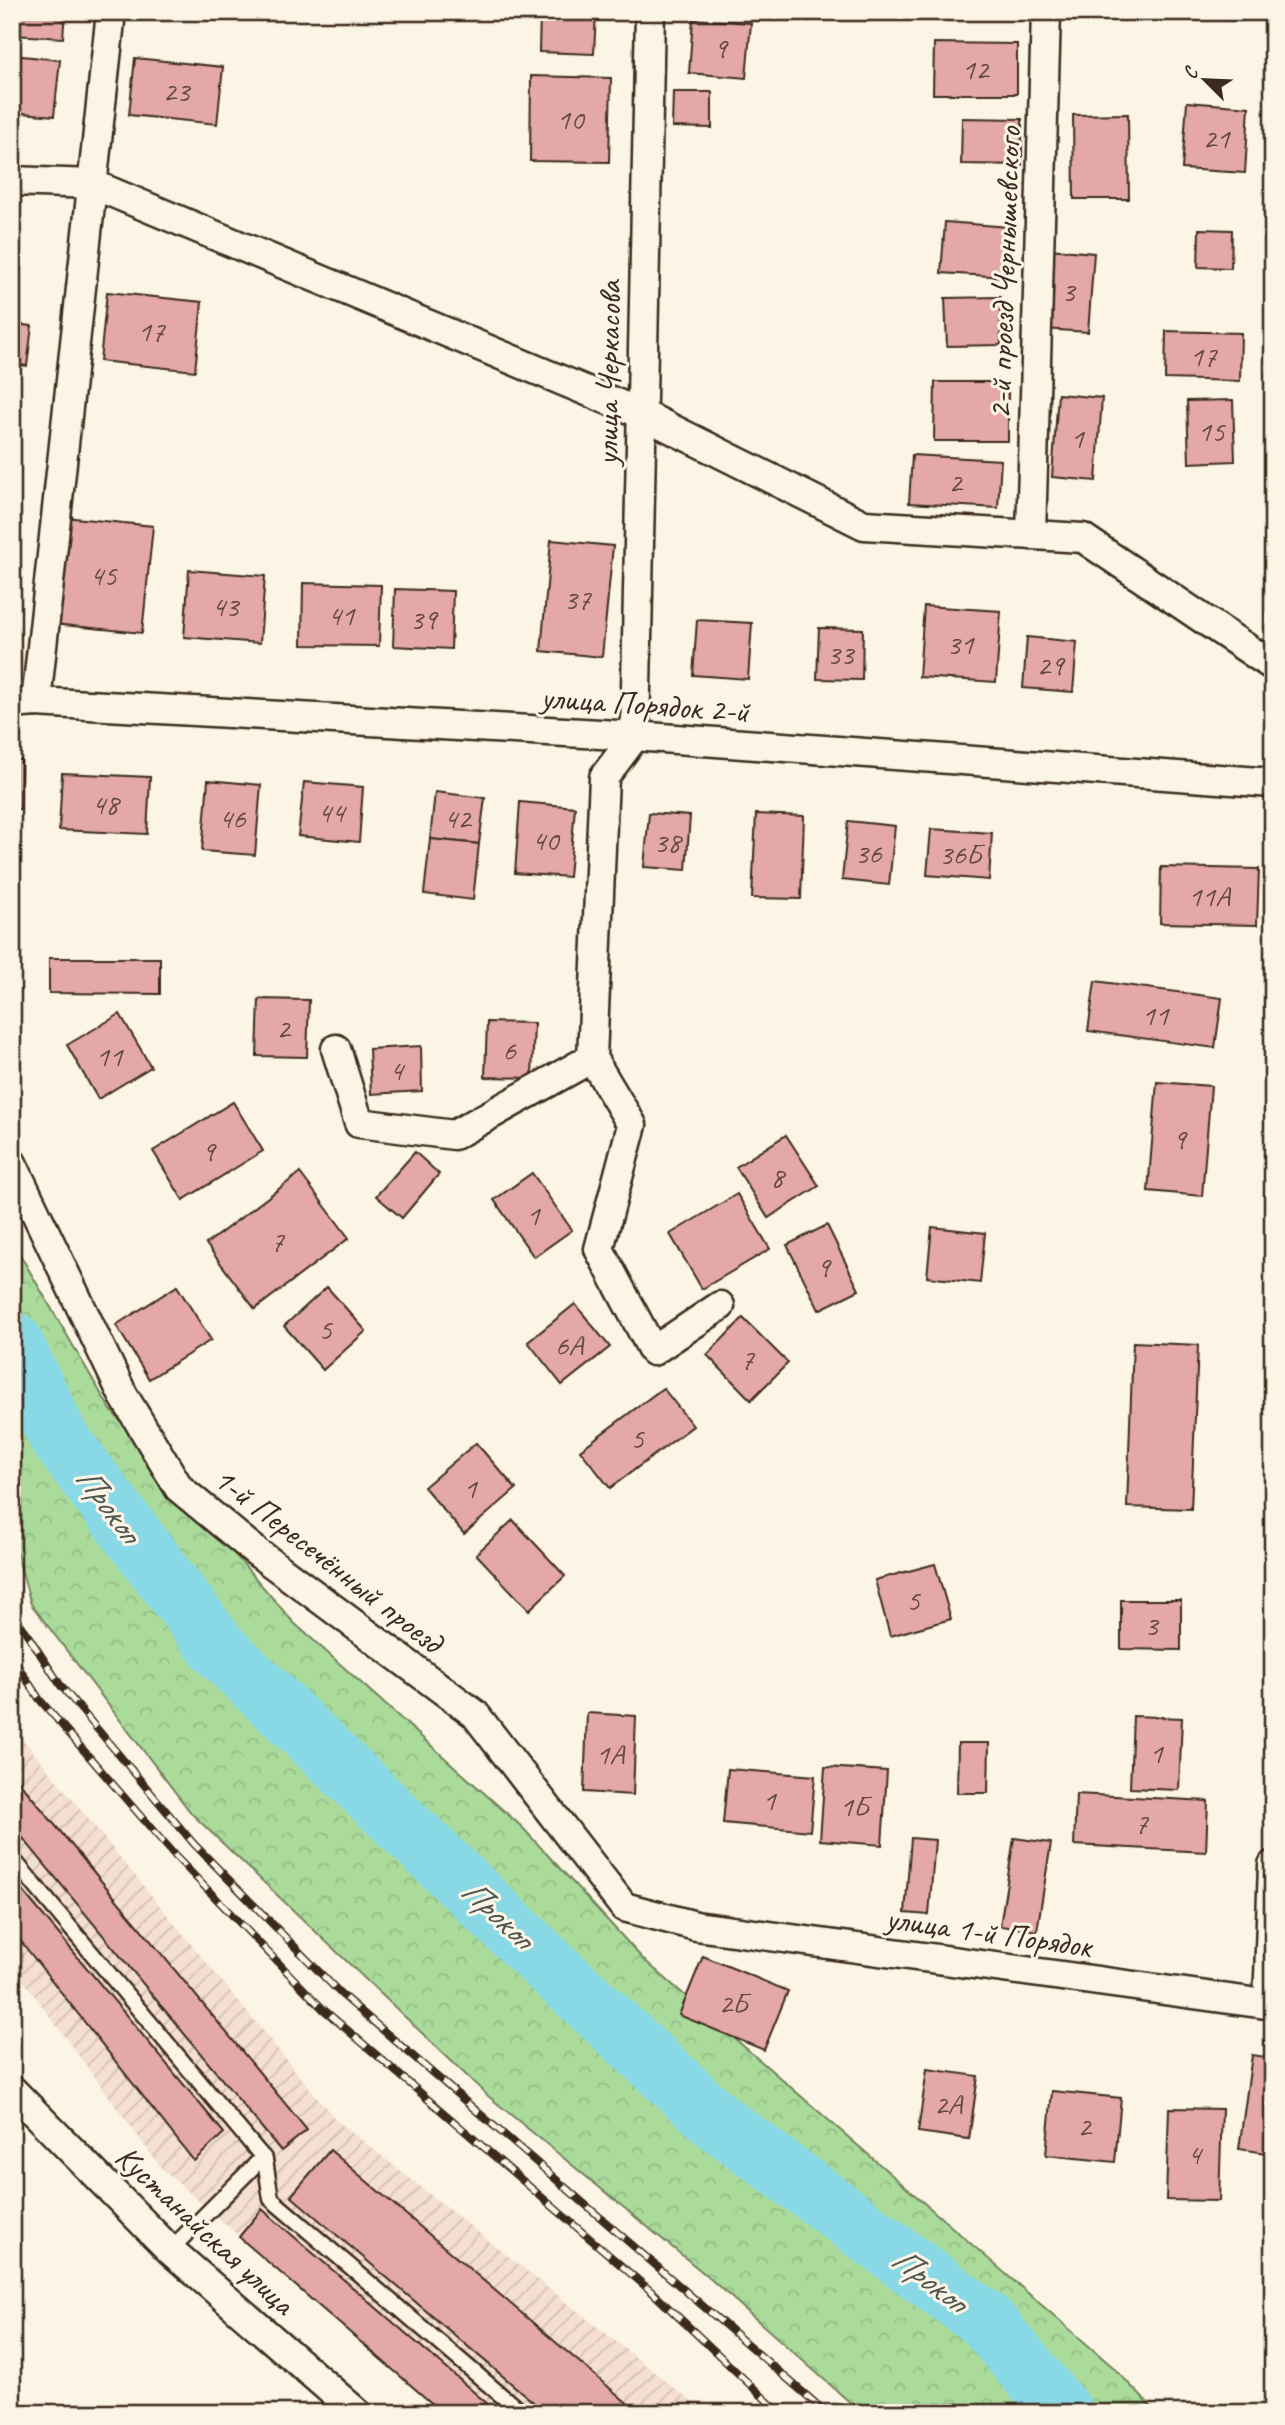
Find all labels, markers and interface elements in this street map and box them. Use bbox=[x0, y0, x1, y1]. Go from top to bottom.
house number: 9 bbox=[713, 29, 729, 67]
north arrow bbox=[1170, 46, 1240, 116]
house number: 12 bbox=[962, 50, 991, 88]
text: С bbox=[1178, 62, 1204, 83]
house number: 23 bbox=[163, 72, 192, 110]
house number: 10 bbox=[557, 100, 586, 138]
house number: 21 bbox=[1203, 119, 1231, 157]
street label: 2-й проезд Чернышевского bbox=[978, 125, 1030, 420]
house number: 3 bbox=[1061, 272, 1077, 310]
street label: улица Черкасова bbox=[585, 278, 631, 468]
house number: 17 bbox=[138, 312, 166, 350]
house number: 17 bbox=[1190, 337, 1218, 375]
house number: 15 bbox=[1198, 412, 1226, 450]
house number: 1 bbox=[1070, 419, 1085, 457]
house number: 2 bbox=[948, 463, 964, 501]
house number: 45 bbox=[90, 556, 118, 594]
house number: 37 bbox=[564, 580, 592, 618]
house number: 43 bbox=[212, 587, 241, 625]
house number: 41 bbox=[328, 596, 356, 634]
house number: 39 bbox=[410, 600, 439, 638]
house number: 31 bbox=[947, 625, 975, 663]
house number: 33 bbox=[827, 635, 856, 673]
house number: 29 bbox=[1037, 646, 1066, 684]
street label: улица Порядок 2-й bbox=[538, 676, 753, 732]
house number: 48 bbox=[92, 785, 121, 823]
house number: 44 bbox=[318, 793, 347, 831]
house number: 46 bbox=[219, 799, 247, 837]
house number: 42 bbox=[444, 799, 473, 837]
house number: 40 bbox=[532, 821, 561, 859]
house number: 38 bbox=[654, 823, 683, 861]
house number: 36 bbox=[855, 834, 883, 872]
house number: 36Б bbox=[939, 835, 986, 873]
house number: 11А bbox=[1188, 877, 1232, 915]
house number: 11 bbox=[1142, 996, 1170, 1034]
house number: 2 bbox=[276, 1009, 292, 1047]
house number: 6 bbox=[502, 1031, 517, 1069]
house number: 11 bbox=[96, 1037, 124, 1075]
house number: 4 bbox=[389, 1051, 405, 1089]
house number: 9 bbox=[1172, 1120, 1188, 1158]
house number: 9 bbox=[201, 1132, 217, 1170]
house number: 8 bbox=[770, 1158, 786, 1196]
house number: 1 bbox=[526, 1196, 541, 1234]
house number: 7 bbox=[270, 1222, 285, 1260]
house number: 9 bbox=[816, 1248, 832, 1286]
house number: 5 bbox=[318, 1310, 333, 1348]
house number: 6А bbox=[555, 1326, 585, 1364]
house number: 7 bbox=[740, 1340, 755, 1378]
house number: 5 bbox=[630, 1419, 645, 1457]
water label: Прокоп bbox=[65, 1457, 155, 1555]
street label: 1-й Пересечённый проезд bbox=[205, 1457, 454, 1664]
house number: 1 bbox=[463, 1469, 478, 1507]
house number: 5 bbox=[906, 1581, 921, 1619]
house number: 3 bbox=[1144, 1606, 1160, 1644]
house number: 1 bbox=[1149, 1734, 1164, 1772]
house number: 1А bbox=[596, 1735, 626, 1773]
house number: 1 bbox=[762, 1781, 777, 1819]
house number: 1Б bbox=[840, 1787, 873, 1825]
house number: 7 bbox=[1134, 1804, 1149, 1842]
water label: Прокоп bbox=[452, 1868, 547, 1962]
street label: улица 1-й Порядок bbox=[881, 1896, 1096, 1967]
house number: 2Б bbox=[719, 1984, 752, 2022]
house number: 2А bbox=[934, 2085, 964, 2123]
house number: 2 bbox=[1077, 2107, 1093, 2145]
house number: 4 bbox=[1187, 2135, 1203, 2173]
street label: Кустанайская улица bbox=[107, 2136, 305, 2325]
water label: Прокоп bbox=[883, 2236, 981, 2326]

